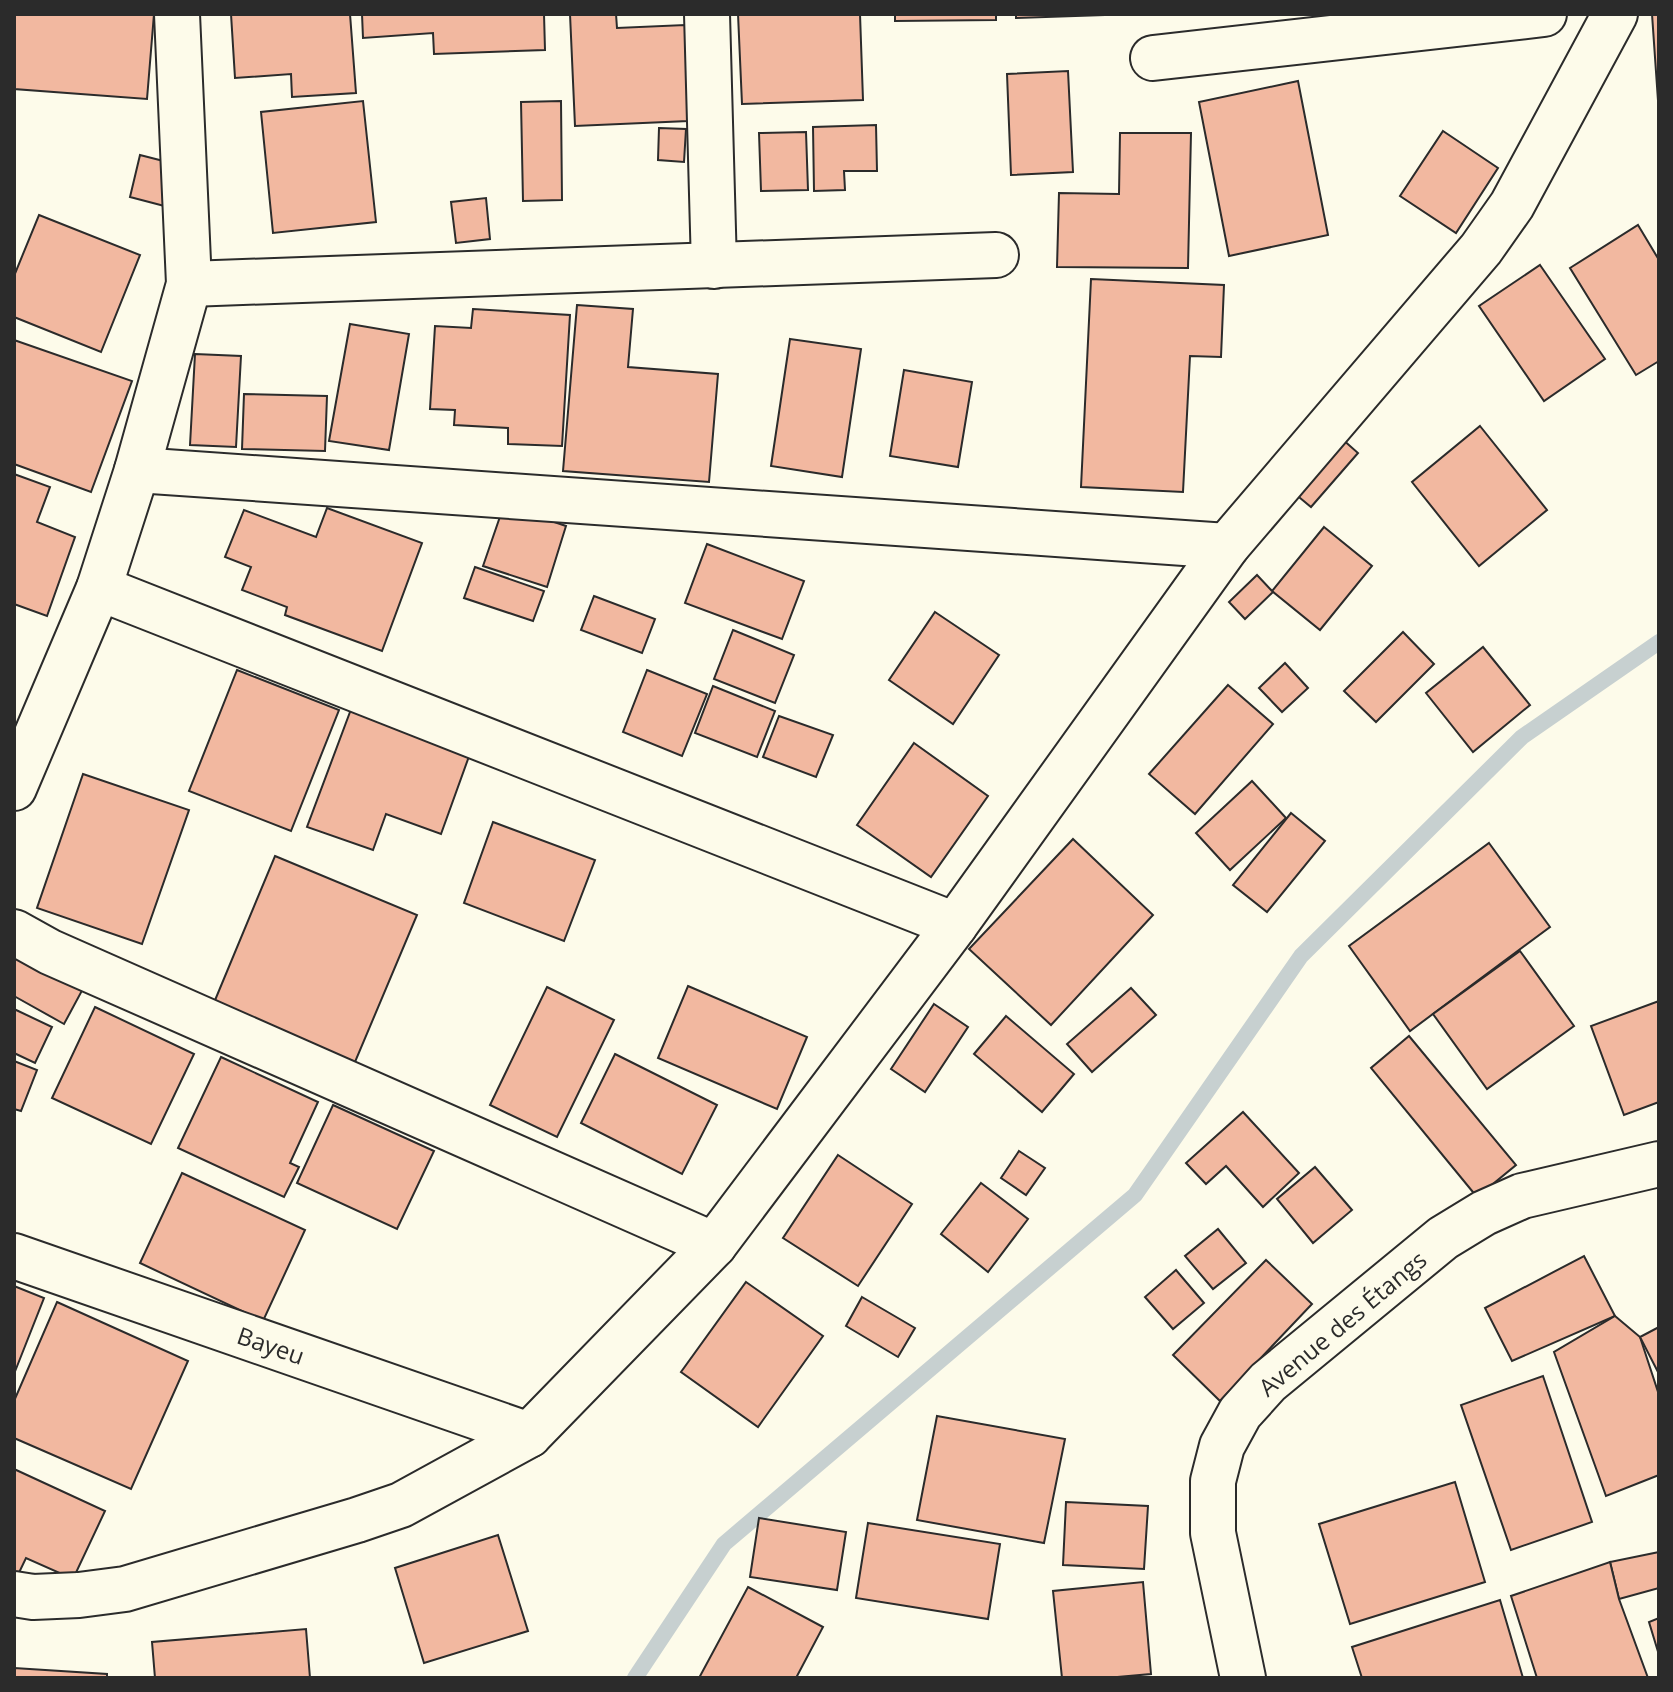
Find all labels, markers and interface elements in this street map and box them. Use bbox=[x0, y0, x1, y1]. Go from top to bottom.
street label: Avenue des Étangs bbox=[1251, 1243, 1433, 1403]
street label: Bayeu bbox=[233, 1318, 309, 1372]

